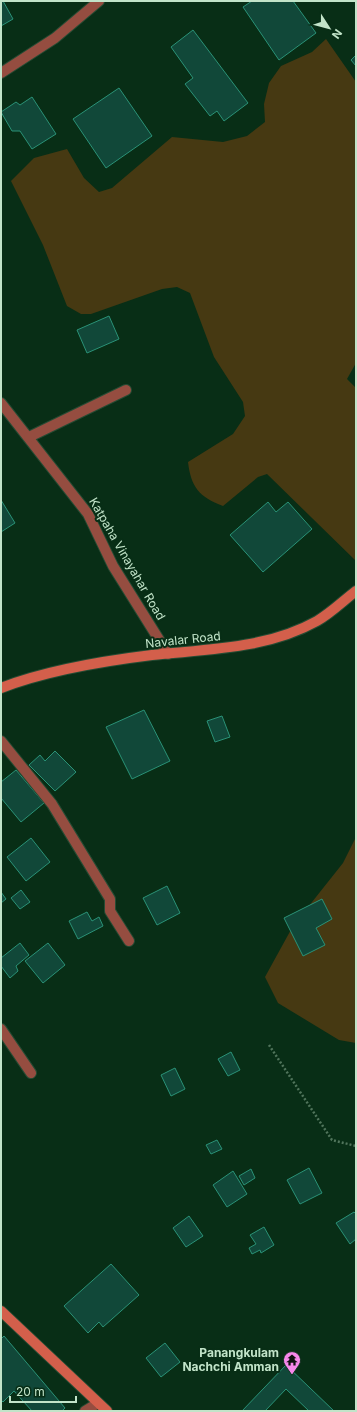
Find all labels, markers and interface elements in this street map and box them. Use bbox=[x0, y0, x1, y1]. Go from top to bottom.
north arrow bbox=[309, 8, 349, 48]
text: N bbox=[329, 26, 345, 41]
street label: Katpaha Vinayahar Road bbox=[86, 495, 169, 623]
street label: Navalar Road bbox=[145, 628, 221, 651]
place label: Panangkulam Nachchi Amman bbox=[182, 1345, 279, 1374]
temple icon: Panangkulam Nachchi Amman bbox=[282, 1350, 302, 1375]
scale bar bbox=[10, 1378, 76, 1404]
text: 20 m bbox=[16, 1384, 45, 1399]

